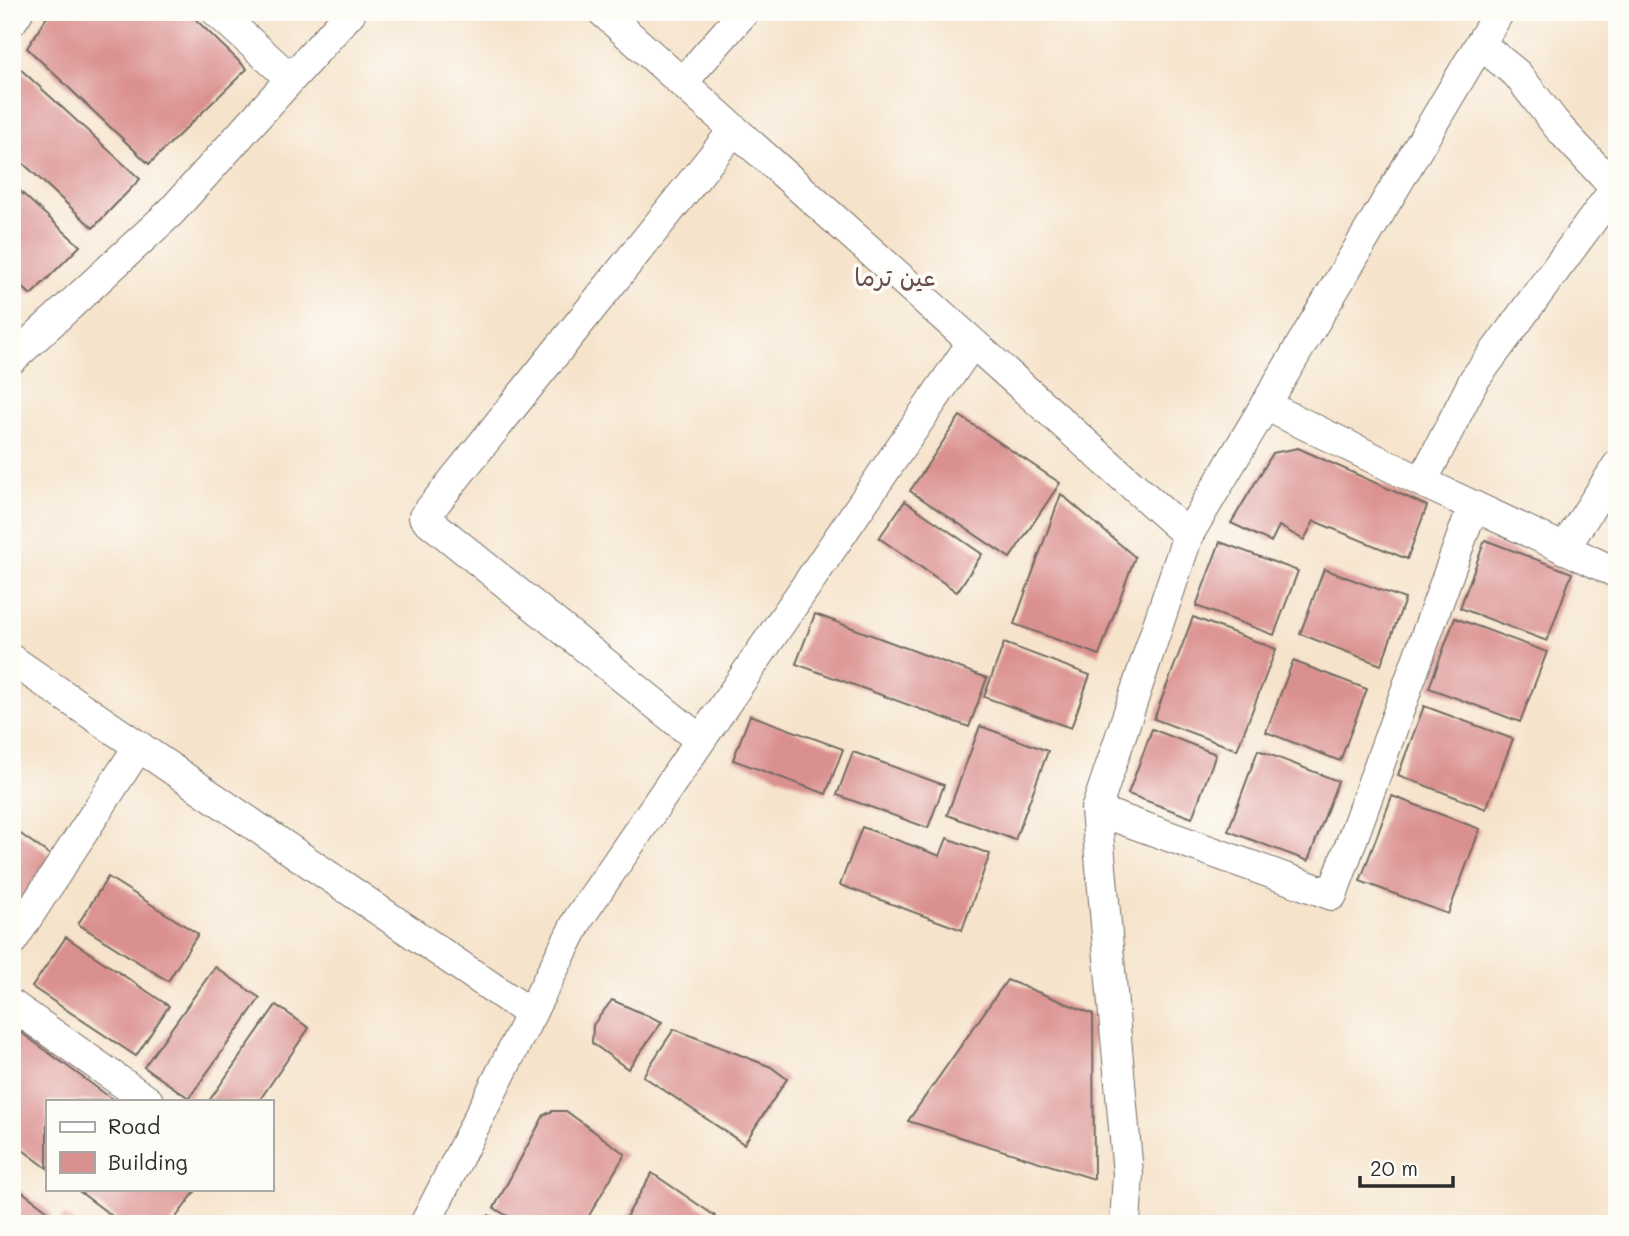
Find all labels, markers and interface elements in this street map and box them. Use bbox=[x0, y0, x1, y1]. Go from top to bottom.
district label: عين ترما bbox=[854, 261, 936, 292]
legend bbox=[46, 1100, 273, 1190]
text: Road bbox=[108, 1112, 160, 1139]
scale bar bbox=[1360, 1145, 1452, 1189]
text: Building bbox=[108, 1148, 188, 1175]
text: 20 m bbox=[1370, 1154, 1418, 1181]

